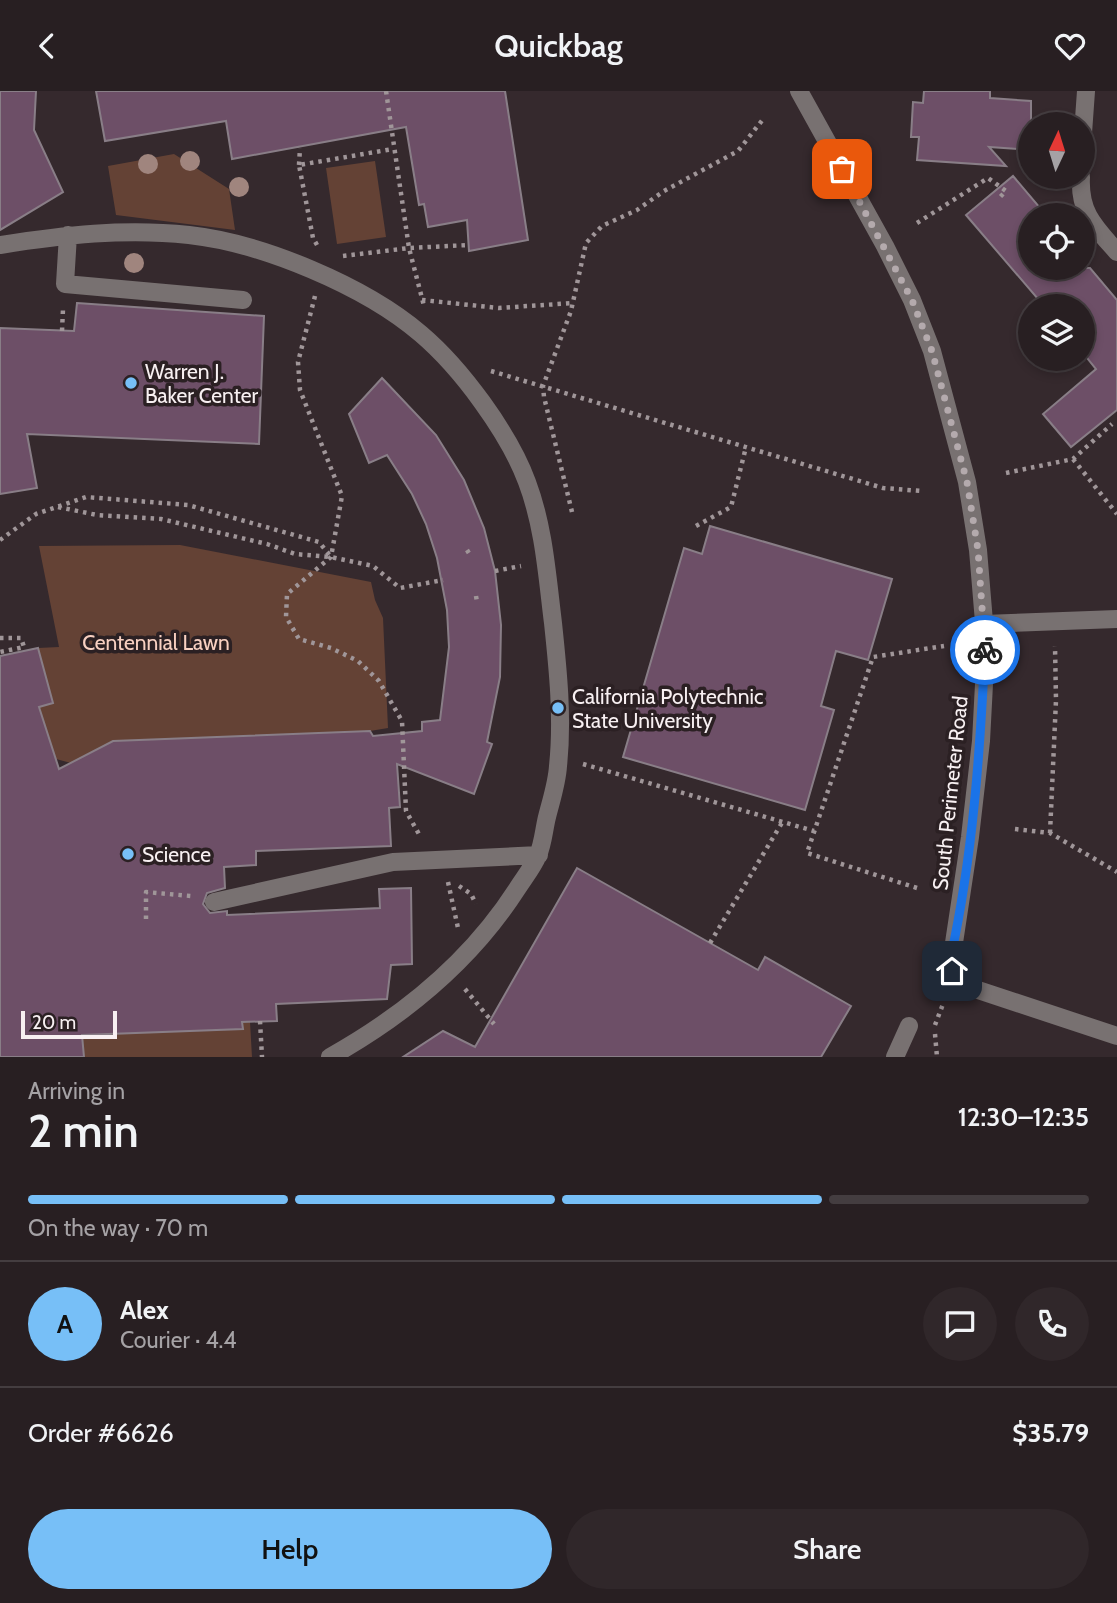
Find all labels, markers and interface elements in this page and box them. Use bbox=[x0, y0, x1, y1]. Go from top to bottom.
text: Quickbag bbox=[494, 26, 623, 65]
icon: back bbox=[28, 27, 66, 65]
icon: heart bbox=[1051, 27, 1089, 65]
north arrow bbox=[1018, 112, 1096, 189]
map controls bbox=[1018, 112, 1095, 371]
pin bbox=[812, 139, 872, 199]
icon: bag bbox=[823, 150, 861, 188]
button: locate bbox=[1018, 203, 1095, 280]
button: layers bbox=[1018, 294, 1095, 371]
place label: Warren J. Baker Center bbox=[145, 359, 258, 408]
marker: Warren J. Baker Center bbox=[123, 375, 139, 391]
courier bbox=[950, 615, 1020, 685]
park label: Centennial Lawn bbox=[82, 630, 230, 655]
icon: bike bbox=[966, 631, 1004, 669]
place label: California Polytechnic State University bbox=[572, 684, 763, 733]
street label: South Perimeter Road bbox=[927, 695, 973, 891]
marker: California Polytechnic State University bbox=[550, 700, 566, 716]
place label: Science bbox=[142, 842, 211, 867]
marker: Science bbox=[120, 846, 136, 862]
pin bbox=[922, 941, 982, 1001]
icon: home bbox=[933, 952, 971, 990]
scale bar bbox=[21, 1008, 117, 1040]
text: 20 m bbox=[32, 1011, 76, 1034]
text: Arriving in bbox=[28, 1077, 125, 1105]
text: 12:30–12:35 bbox=[958, 1101, 1089, 1133]
text: 2 min bbox=[28, 1103, 139, 1159]
text: On the way · 70 m bbox=[28, 1214, 208, 1242]
button: chat bbox=[923, 1287, 997, 1361]
button: phone bbox=[1015, 1287, 1089, 1361]
text: Alex bbox=[120, 1294, 169, 1326]
text: A bbox=[57, 1308, 73, 1340]
text: Courier · 4.4 bbox=[120, 1326, 237, 1354]
text: Order #6626 bbox=[28, 1417, 174, 1449]
text: $35.79 bbox=[1012, 1417, 1089, 1449]
button: Help bbox=[28, 1509, 552, 1589]
button: Share bbox=[566, 1509, 1089, 1589]

